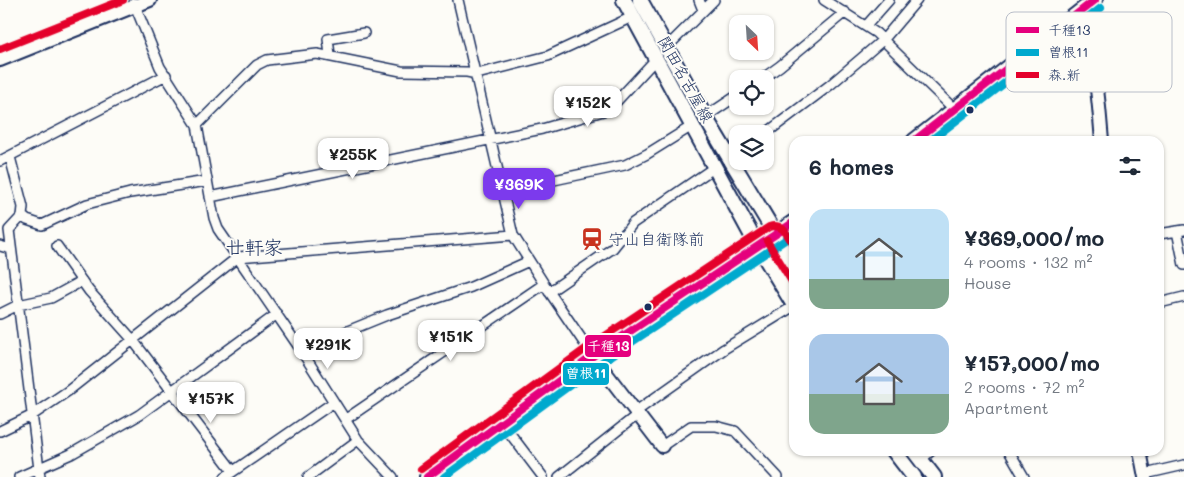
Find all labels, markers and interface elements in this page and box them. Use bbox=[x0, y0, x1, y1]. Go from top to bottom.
legend bbox=[1006, 12, 1172, 92]
north arrow bbox=[729, 15, 774, 60]
map controls bbox=[729, 15, 774, 170]
text: 千種13 bbox=[1048, 20, 1090, 39]
street label: 関田名古屋線 bbox=[654, 32, 719, 126]
text: 曽根11 bbox=[1048, 42, 1089, 61]
text: 森.新 bbox=[1048, 65, 1080, 84]
button: locate bbox=[729, 70, 774, 115]
pin: ¥152K bbox=[553, 86, 623, 128]
text: ¥152K bbox=[565, 91, 611, 112]
unlabelled marker bbox=[965, 105, 975, 115]
button: layers bbox=[729, 125, 774, 170]
pin: ¥255K bbox=[318, 138, 388, 180]
text: ¥255K bbox=[329, 143, 377, 164]
icon: filters bbox=[1116, 152, 1144, 180]
text: 6 homes bbox=[809, 153, 894, 180]
pin: ¥369K bbox=[484, 168, 554, 210]
text: ¥369K bbox=[494, 173, 544, 194]
text: ¥369,000/mo bbox=[964, 224, 1104, 251]
station icon: 守山自衛隊前 bbox=[579, 226, 605, 252]
place label: 守山自衛隊前 bbox=[608, 228, 704, 249]
icon: home bbox=[849, 229, 909, 289]
district label: 廿軒家 bbox=[225, 234, 283, 259]
text: 4 rooms · 132 m² bbox=[964, 251, 1093, 272]
text: House bbox=[964, 272, 1011, 293]
unlabelled marker bbox=[643, 302, 653, 312]
pin: ¥151K bbox=[416, 320, 486, 362]
text: ¥151K bbox=[429, 325, 473, 346]
pin: ¥291K bbox=[293, 328, 363, 370]
text: ¥291K bbox=[305, 333, 351, 354]
line badge: 千種13 bbox=[584, 334, 632, 358]
text: 千種13 bbox=[587, 336, 629, 355]
text: ¥157,000/mo bbox=[964, 349, 1100, 376]
icon: home bbox=[849, 354, 909, 414]
line badge: 曽根11 bbox=[562, 362, 610, 386]
text: 曽根11 bbox=[566, 363, 606, 382]
text: 2 rooms · 72 m² bbox=[964, 376, 1085, 397]
pin: ¥157K bbox=[176, 382, 246, 424]
text: ¥157K bbox=[188, 387, 234, 408]
text: Apartment bbox=[964, 397, 1049, 418]

